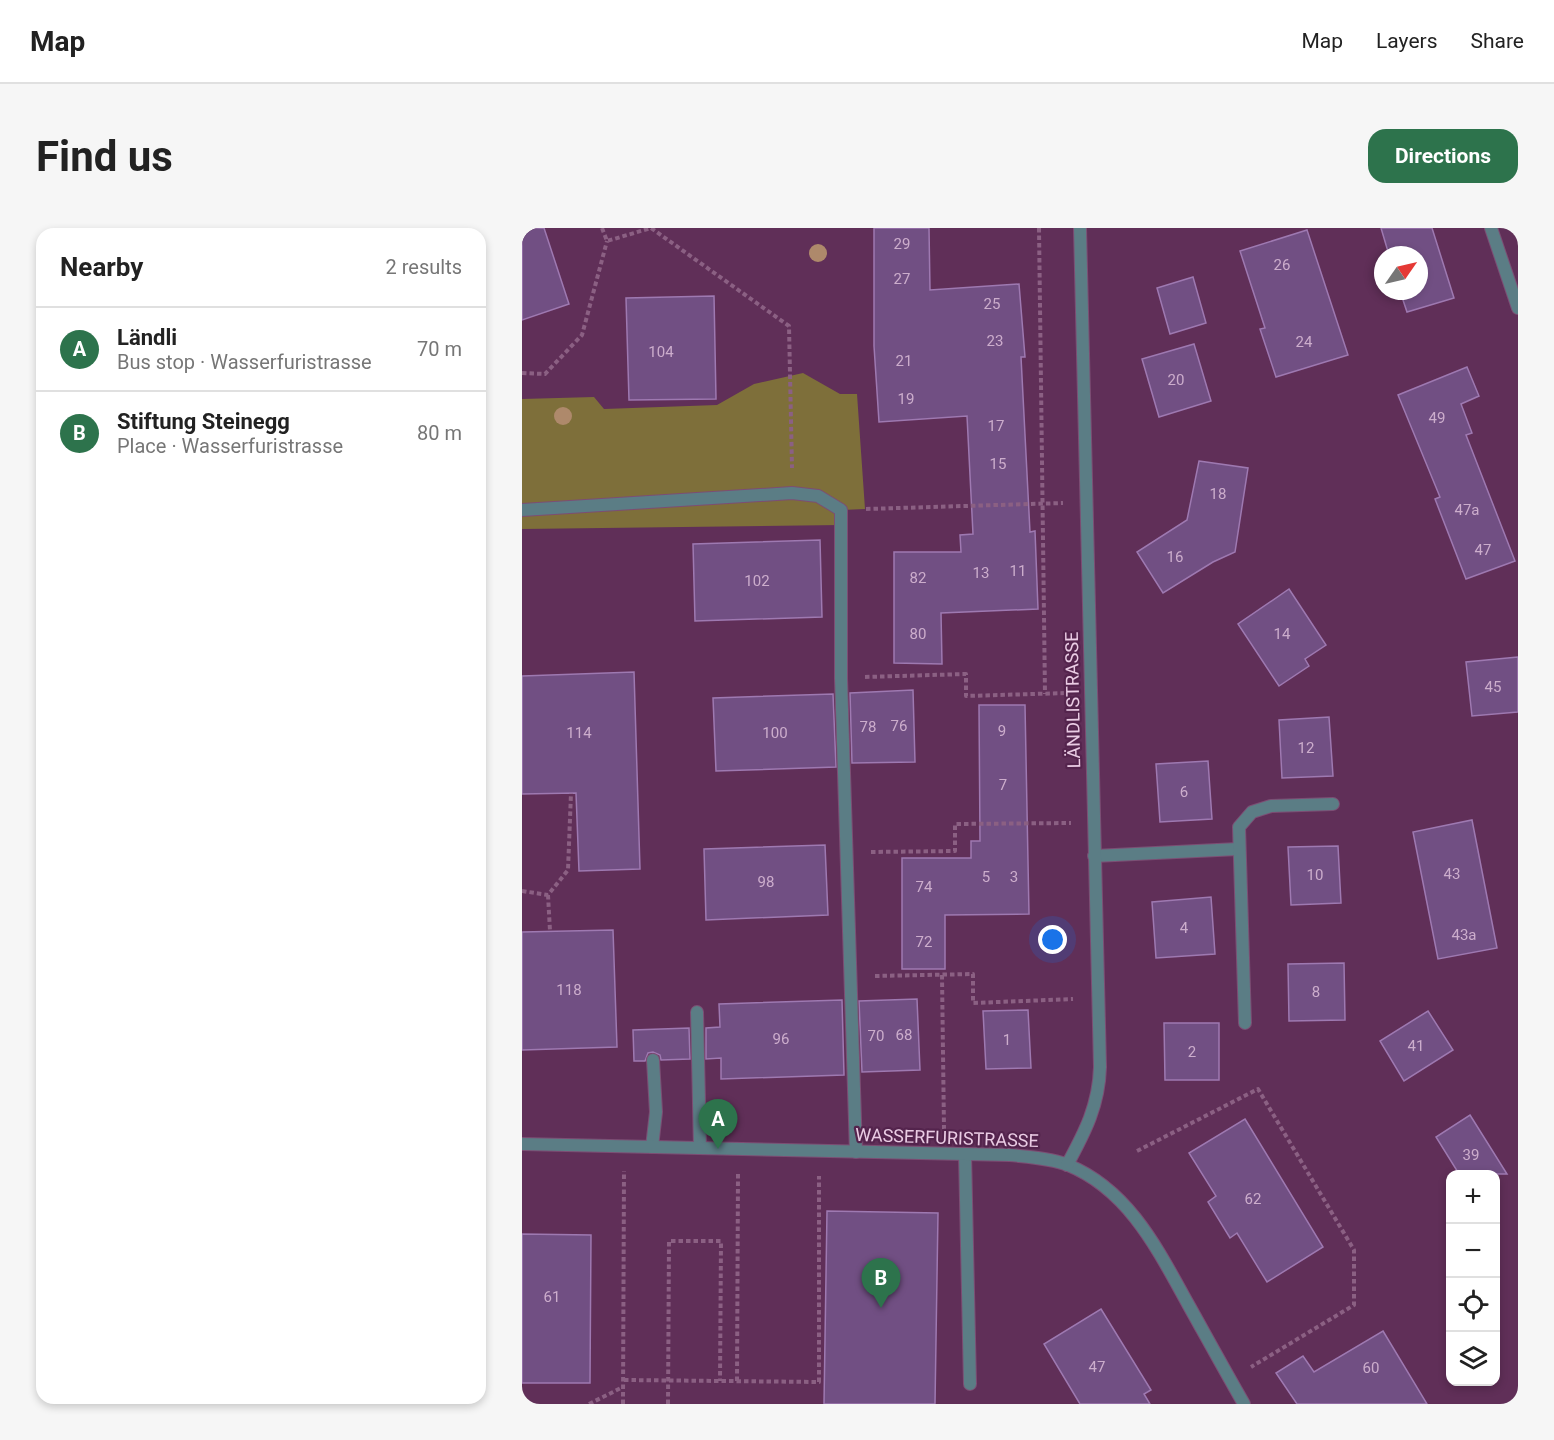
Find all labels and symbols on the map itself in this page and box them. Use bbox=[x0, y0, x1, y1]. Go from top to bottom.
house number: 29 bbox=[894, 235, 910, 253]
north arrow bbox=[1374, 246, 1428, 300]
house number: 26 bbox=[1274, 256, 1290, 274]
house number: 27 bbox=[894, 270, 910, 288]
house number: 25 bbox=[984, 295, 1000, 313]
house number: 23 bbox=[987, 332, 1003, 350]
house number: 24 bbox=[1296, 333, 1313, 351]
house number: 104 bbox=[648, 343, 674, 361]
house number: 21 bbox=[896, 352, 912, 370]
house number: 20 bbox=[1168, 371, 1184, 389]
house number: 19 bbox=[898, 390, 914, 408]
house number: 49 bbox=[1429, 409, 1445, 427]
house number: 17 bbox=[988, 417, 1004, 435]
house number: 15 bbox=[990, 455, 1006, 473]
house number: 18 bbox=[1210, 485, 1226, 503]
house number: 47a bbox=[1454, 501, 1480, 519]
house number: 47 bbox=[1475, 541, 1491, 559]
house number: 16 bbox=[1167, 548, 1183, 566]
house number: 11 bbox=[1010, 562, 1026, 580]
house number: 13 bbox=[973, 564, 989, 582]
house number: 82 bbox=[910, 569, 926, 587]
house number: 102 bbox=[744, 572, 770, 590]
house number: 80 bbox=[910, 625, 926, 643]
house number: 14 bbox=[1274, 625, 1291, 643]
street label: LÄNDLISTRASSE bbox=[1061, 631, 1084, 769]
house number: 45 bbox=[1485, 678, 1501, 696]
house number: 76 bbox=[891, 717, 907, 735]
house number: 78 bbox=[860, 718, 876, 736]
house number: 9 bbox=[998, 722, 1006, 740]
house number: 114 bbox=[566, 724, 592, 742]
house number: 100 bbox=[762, 724, 788, 742]
house number: 12 bbox=[1298, 739, 1314, 757]
house number: 7 bbox=[999, 776, 1007, 794]
house number: 6 bbox=[1180, 783, 1188, 801]
house number: 43 bbox=[1444, 865, 1460, 883]
house number: 10 bbox=[1307, 866, 1323, 884]
house number: 5 bbox=[982, 868, 990, 886]
house number: 3 bbox=[1010, 868, 1018, 886]
house number: 98 bbox=[758, 873, 774, 891]
house number: 74 bbox=[916, 878, 933, 896]
house number: 4 bbox=[1180, 919, 1189, 937]
your location bbox=[1038, 925, 1067, 954]
house number: 43a bbox=[1451, 926, 1477, 944]
house number: 72 bbox=[916, 933, 932, 951]
house number: 118 bbox=[556, 981, 582, 999]
house number: 8 bbox=[1312, 983, 1320, 1001]
house number: 68 bbox=[896, 1026, 912, 1044]
house number: 70 bbox=[868, 1027, 884, 1045]
house number: 96 bbox=[773, 1030, 789, 1048]
house number: 1 bbox=[1003, 1031, 1011, 1049]
house number: 41 bbox=[1408, 1037, 1424, 1055]
house number: 2 bbox=[1188, 1043, 1196, 1061]
pin: A bbox=[698, 1100, 738, 1149]
street label: WASSERFURISTRASSE bbox=[855, 1124, 1039, 1151]
house number: 39 bbox=[1463, 1146, 1479, 1164]
house number: 62 bbox=[1245, 1190, 1261, 1208]
pin: B bbox=[862, 1258, 900, 1308]
house number: 61 bbox=[544, 1288, 560, 1306]
house number: 47 bbox=[1089, 1358, 1105, 1376]
house number: 60 bbox=[1363, 1359, 1379, 1377]

